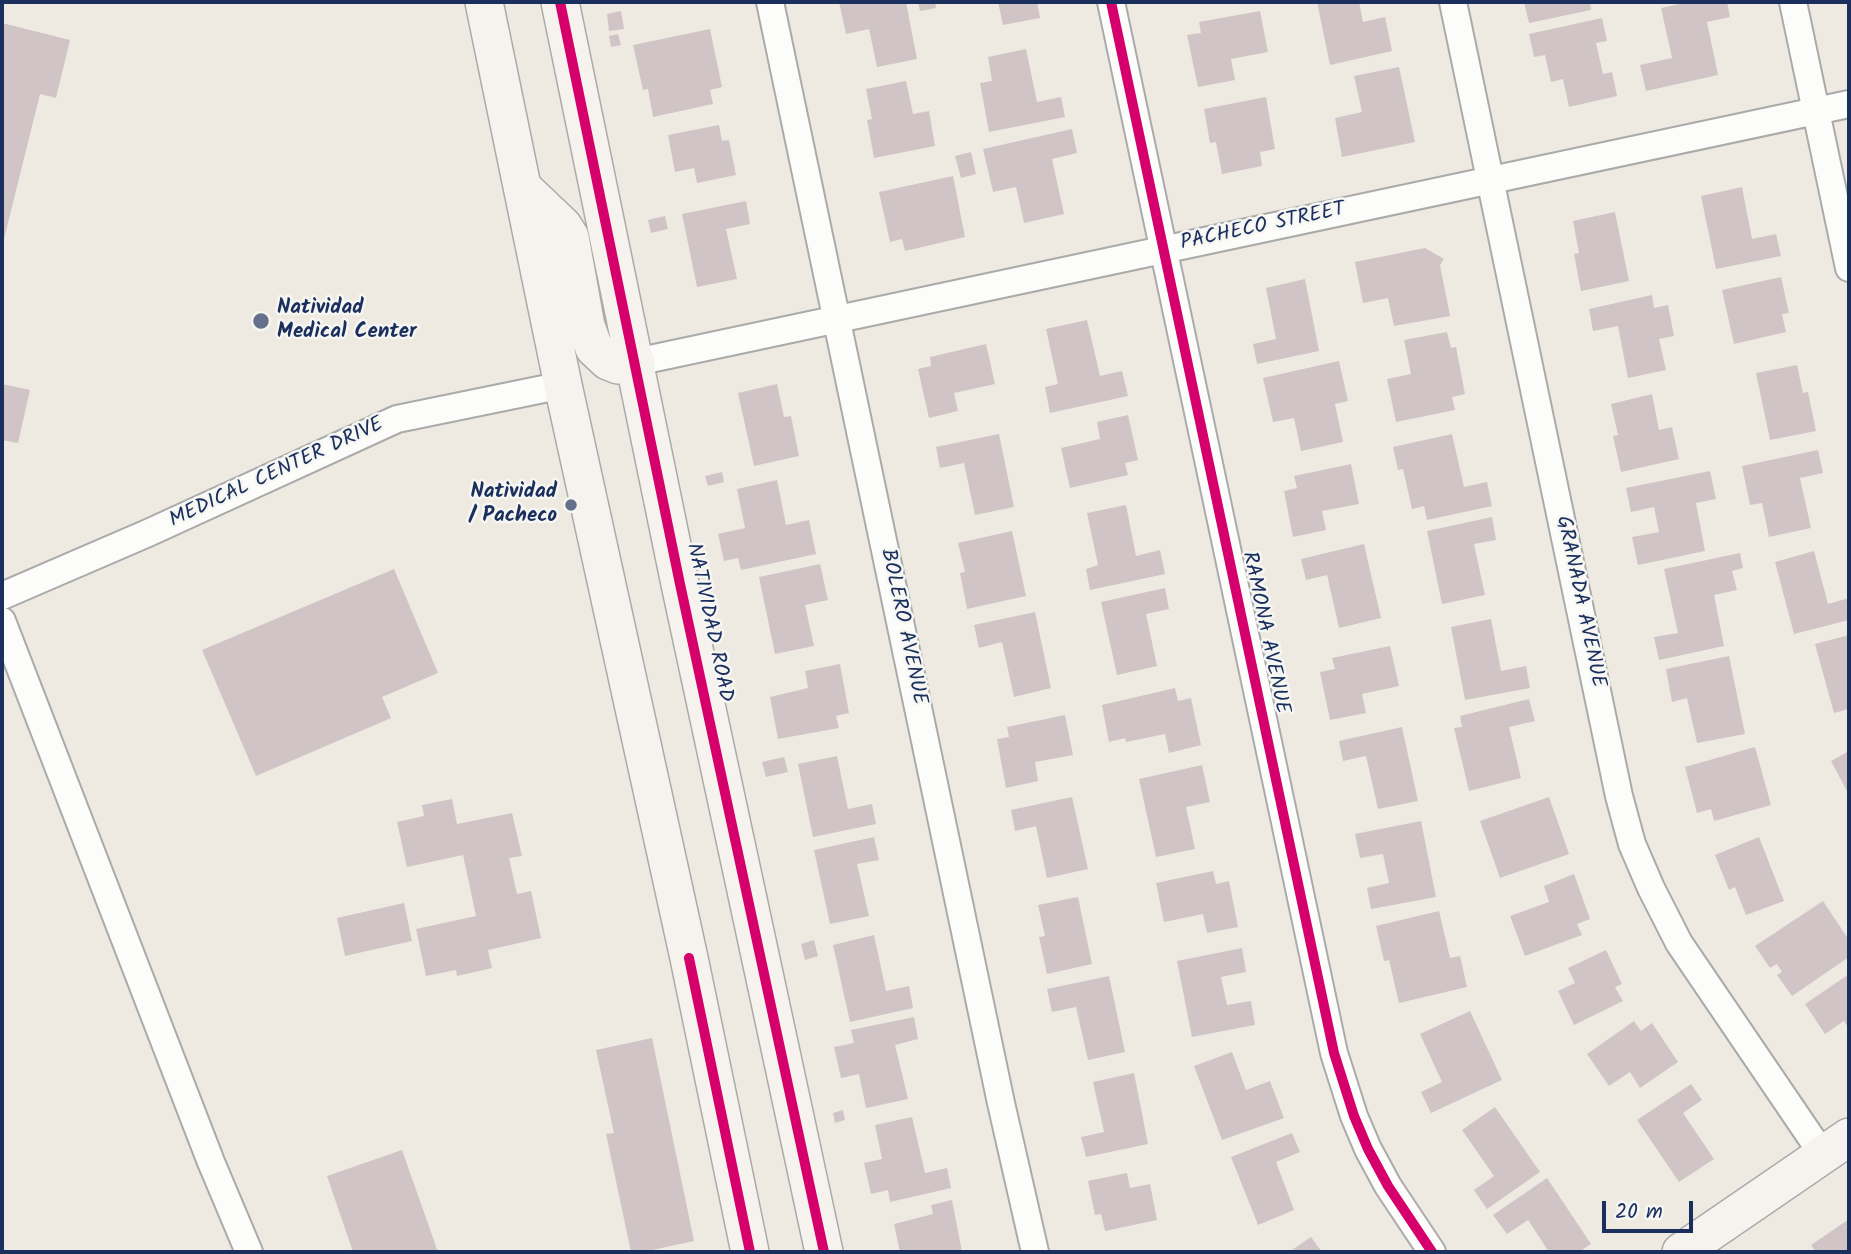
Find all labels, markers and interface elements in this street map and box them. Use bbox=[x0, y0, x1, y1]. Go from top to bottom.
street label: PACHECO STREET bbox=[1178, 198, 1348, 258]
place label: Natividad Medical Center bbox=[277, 296, 417, 346]
marker: Natividad Medical Center bbox=[251, 311, 271, 331]
street label: MEDICAL CENTER DRIVE bbox=[166, 413, 388, 535]
place label: Natividad / Pacheco bbox=[469, 480, 557, 530]
marker: Natividad / Pacheco bbox=[563, 497, 579, 513]
street label: GRANADA AVENUE bbox=[1548, 514, 1610, 690]
street label: NATIVIDAD ROAD bbox=[679, 541, 737, 705]
street label: BOLERO AVENUE bbox=[873, 547, 931, 707]
street label: RAMONA AVENUE bbox=[1235, 550, 1293, 716]
scale bar bbox=[1606, 1188, 1697, 1232]
text: 20 m bbox=[1615, 1196, 1663, 1229]

